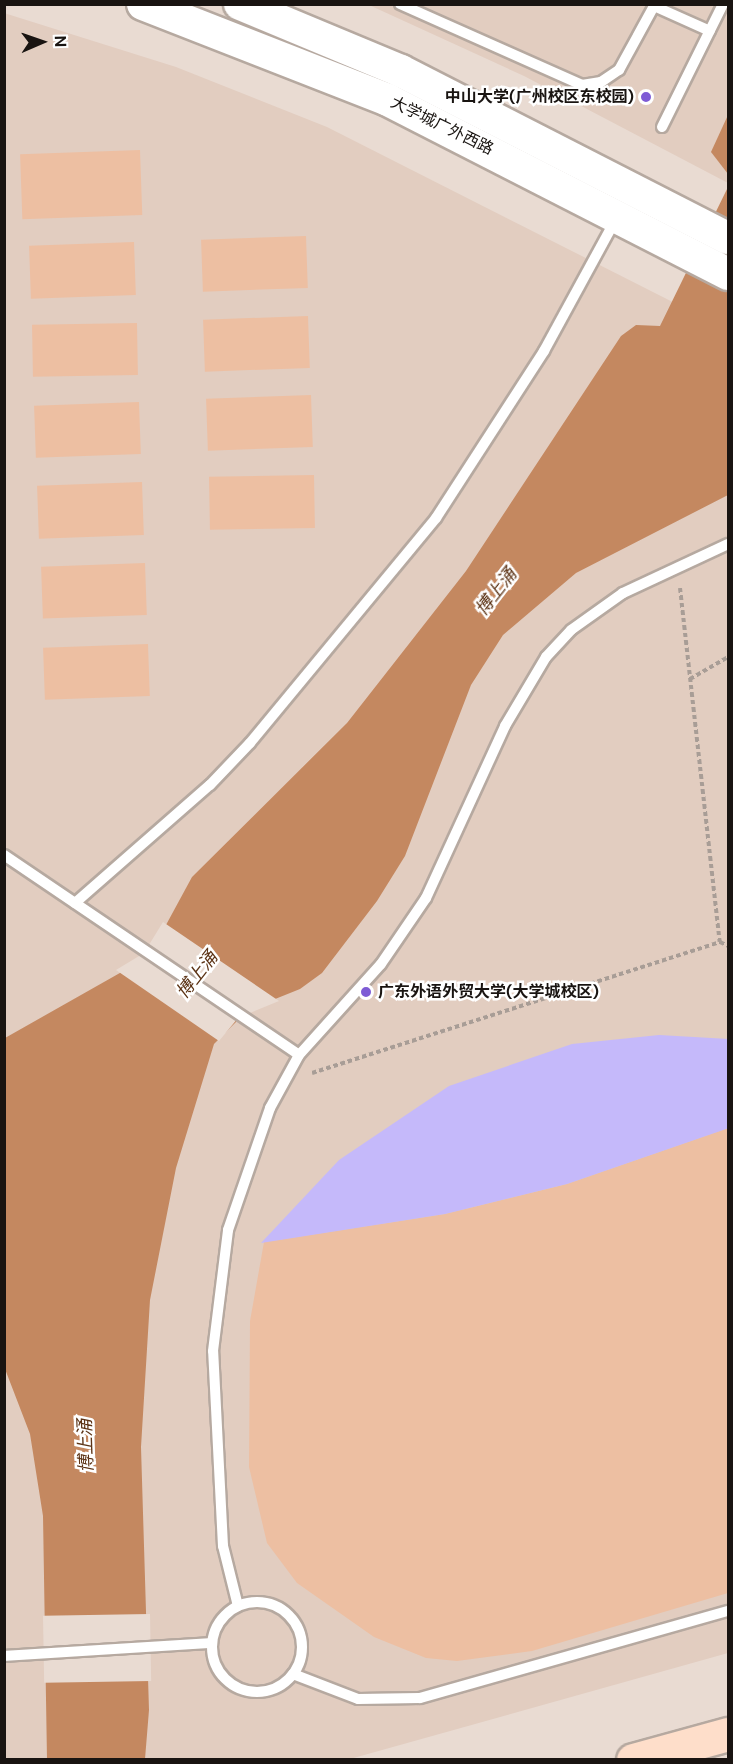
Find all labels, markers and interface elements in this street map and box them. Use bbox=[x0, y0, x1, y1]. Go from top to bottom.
north arrow bbox=[12, 12, 72, 72]
text: N bbox=[50, 35, 71, 48]
place label: 中山大学(广州校区东校园) bbox=[445, 87, 634, 107]
marker: 中山大学(广州校区东校园) bbox=[639, 90, 653, 104]
street label: 大学城广外西路 bbox=[387, 93, 497, 159]
water label: 博上涌 bbox=[471, 564, 521, 620]
water label: 博上涌 bbox=[172, 947, 222, 1003]
place label: 广东外语外贸大学(大学城校区) bbox=[378, 982, 599, 1002]
marker: 广东外语外贸大学(大学城校区) bbox=[359, 985, 373, 999]
water label: 博上涌 bbox=[74, 1419, 98, 1473]

